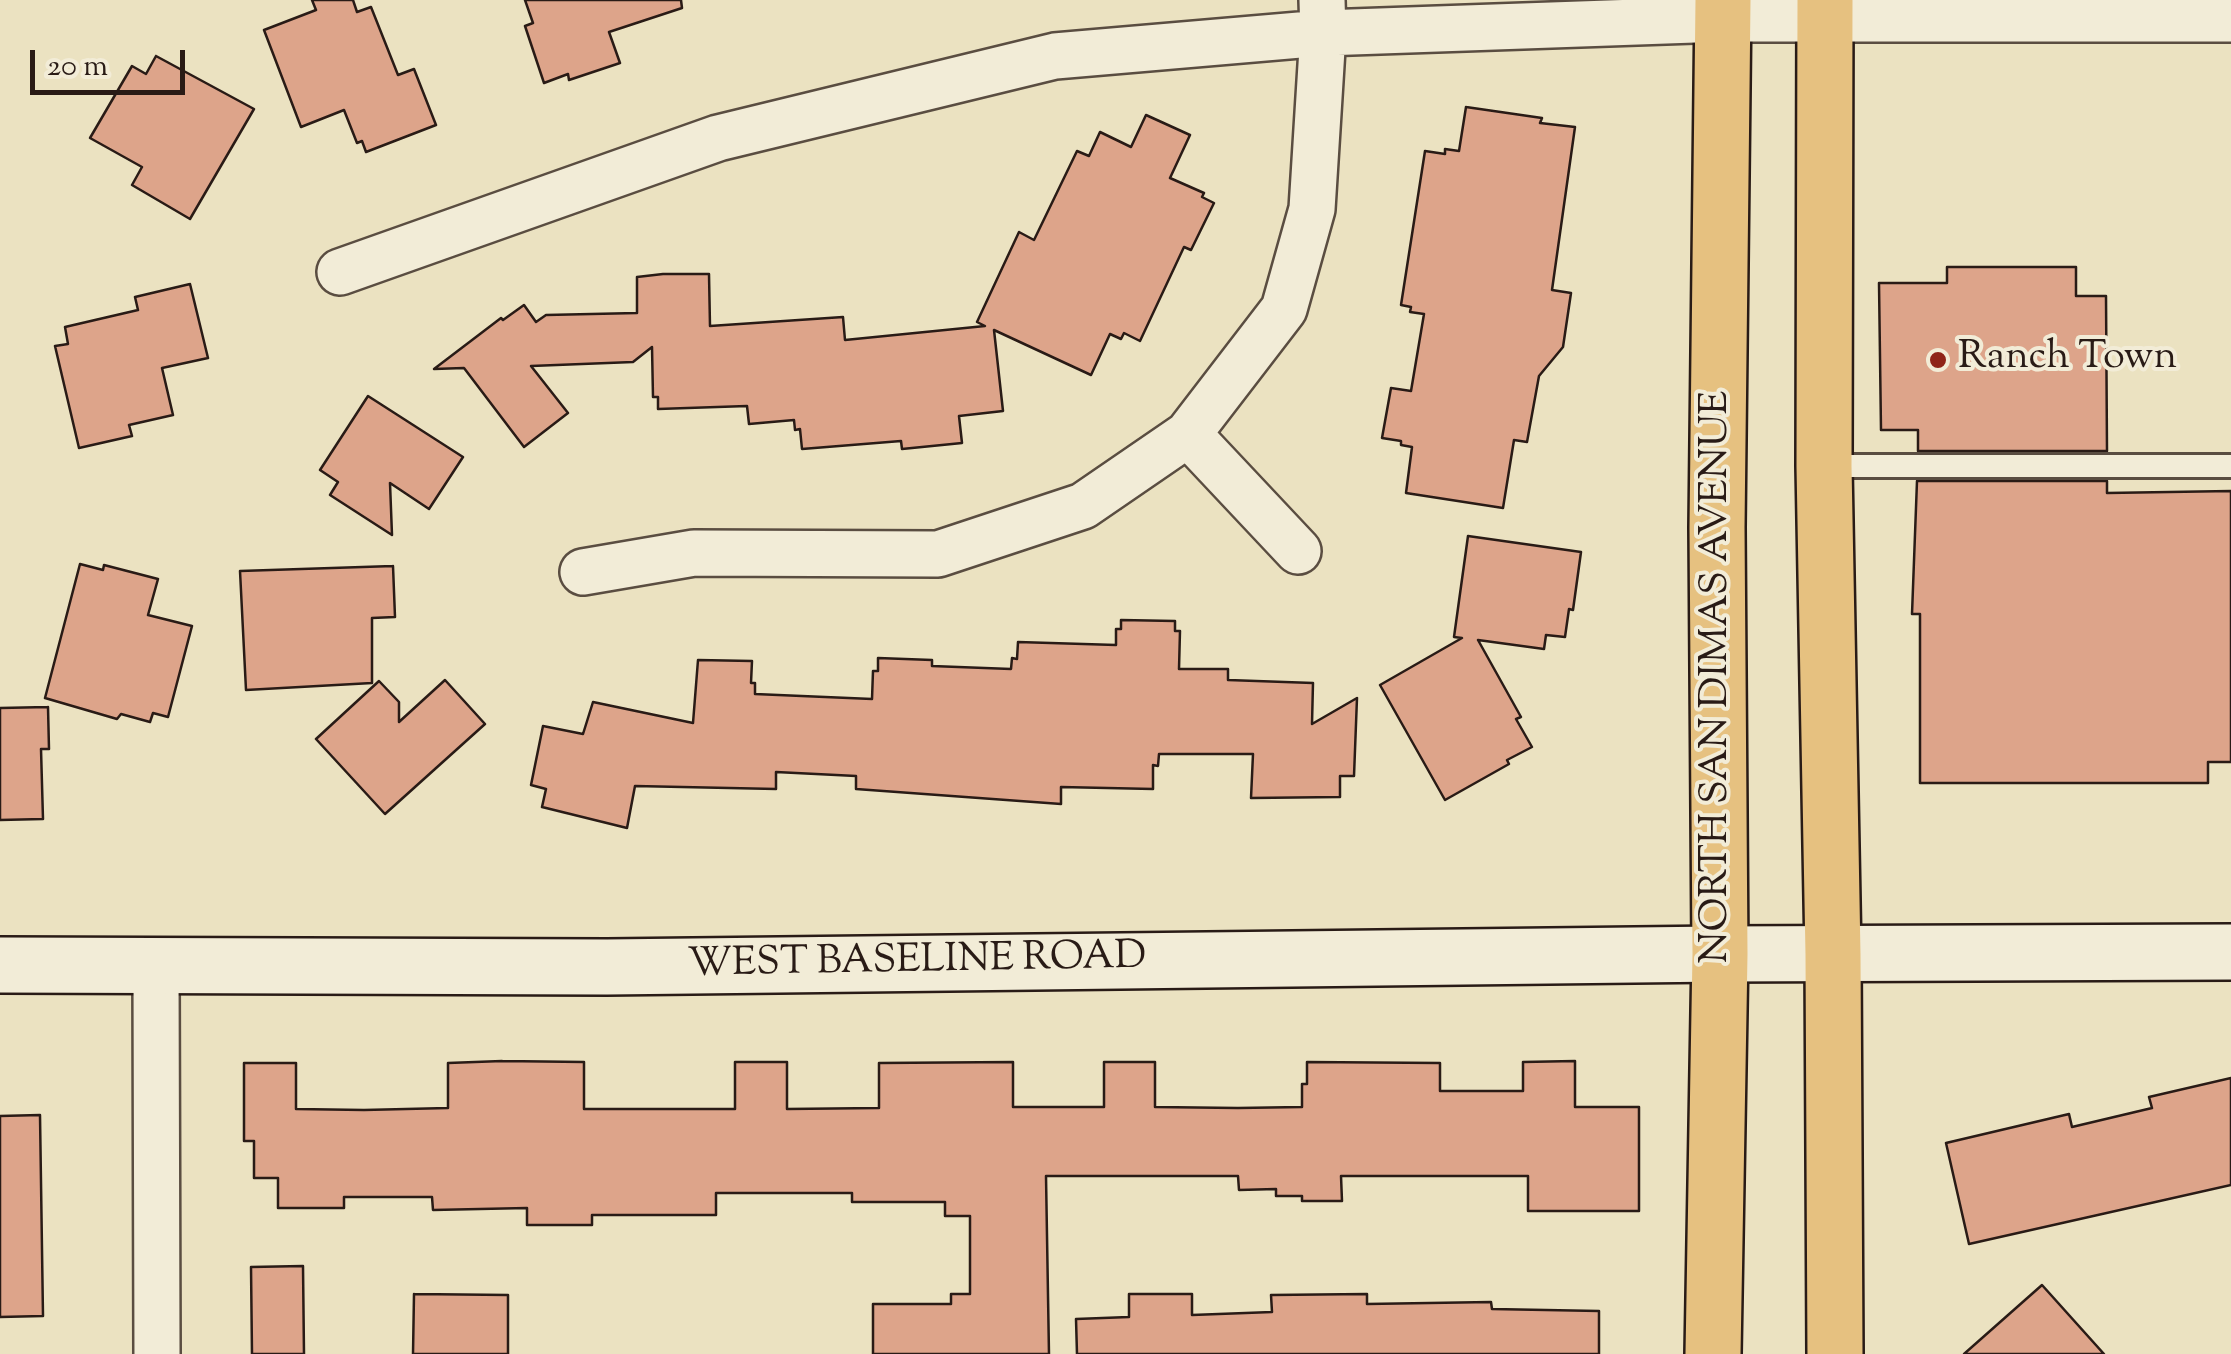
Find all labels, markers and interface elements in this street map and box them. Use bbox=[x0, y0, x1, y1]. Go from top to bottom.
scale bar bbox=[35, 30, 190, 92]
text: 20 m bbox=[47, 46, 108, 89]
place label: Ranch Town bbox=[1958, 336, 2177, 384]
marker: Ranch Town bbox=[1927, 349, 1949, 371]
street label: NORTH SAN DIMAS AVENUE bbox=[1695, 391, 1743, 963]
street label: WEST BASELINE ROAD bbox=[687, 936, 1147, 992]

